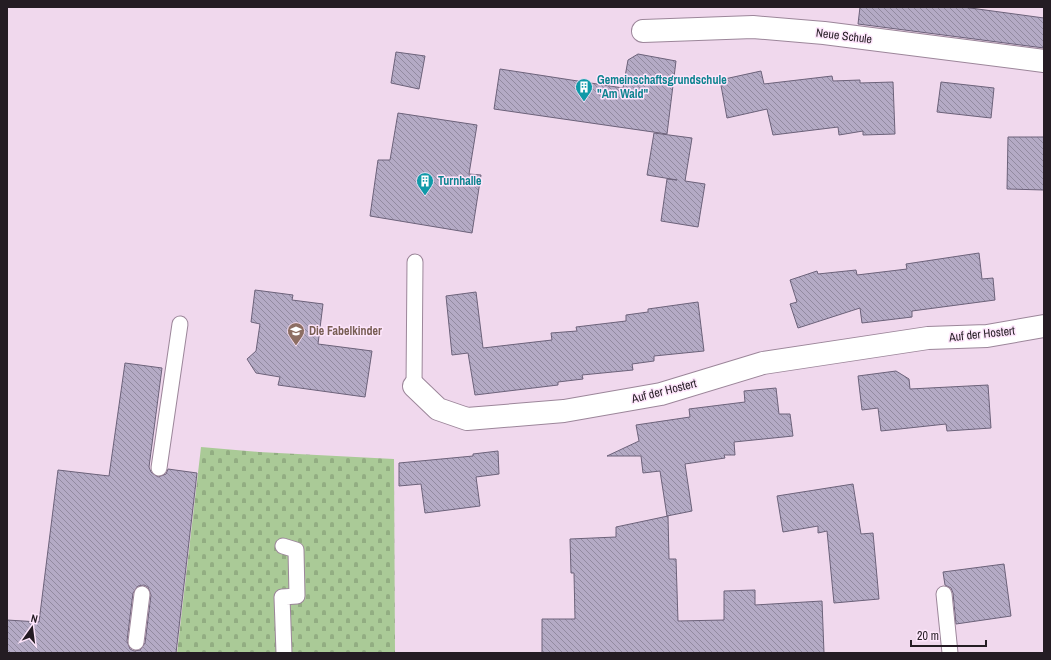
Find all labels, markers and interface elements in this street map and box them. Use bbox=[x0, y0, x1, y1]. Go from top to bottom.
street label: Neue Schule bbox=[815, 25, 873, 47]
place label: Gemeinschaftsgrundschule "Am Wald" bbox=[597, 72, 727, 102]
building icon: Gemeinschaftsgrundschule "Am Wald" bbox=[574, 77, 594, 102]
building icon: Turnhalle bbox=[415, 171, 435, 196]
place label: Turnhalle bbox=[438, 173, 482, 189]
school or university icon: Die Fabelkinder bbox=[286, 321, 306, 346]
place label: Die Fabelkinder bbox=[309, 323, 382, 339]
street label: Auf der Hostert bbox=[947, 323, 1016, 346]
street label: Auf der Hostert bbox=[629, 375, 698, 407]
north arrow bbox=[12, 608, 52, 648]
text: N bbox=[30, 611, 39, 626]
scale bar bbox=[911, 622, 986, 648]
text: 20 m bbox=[917, 628, 939, 644]

